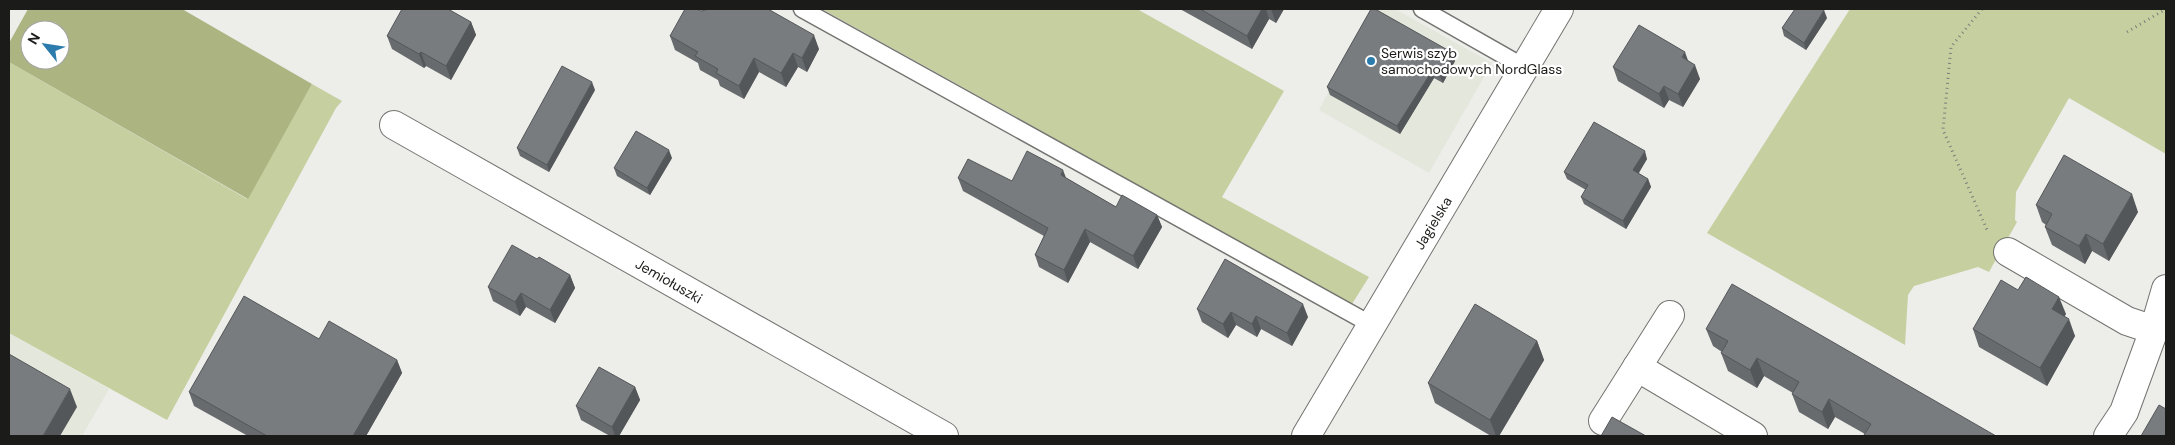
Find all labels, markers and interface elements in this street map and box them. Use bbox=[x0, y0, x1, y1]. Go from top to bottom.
north arrow bbox=[20, 20, 70, 70]
text: N bbox=[23, 30, 44, 47]
place label: Serwis szyb samochodowych NordGlass bbox=[1381, 44, 1562, 78]
marker: Serwis szyb samochodowych NordGlass bbox=[1365, 55, 1377, 67]
street label: Jagielska bbox=[1410, 193, 1456, 253]
street label: Jemiołuszki bbox=[632, 255, 706, 307]

